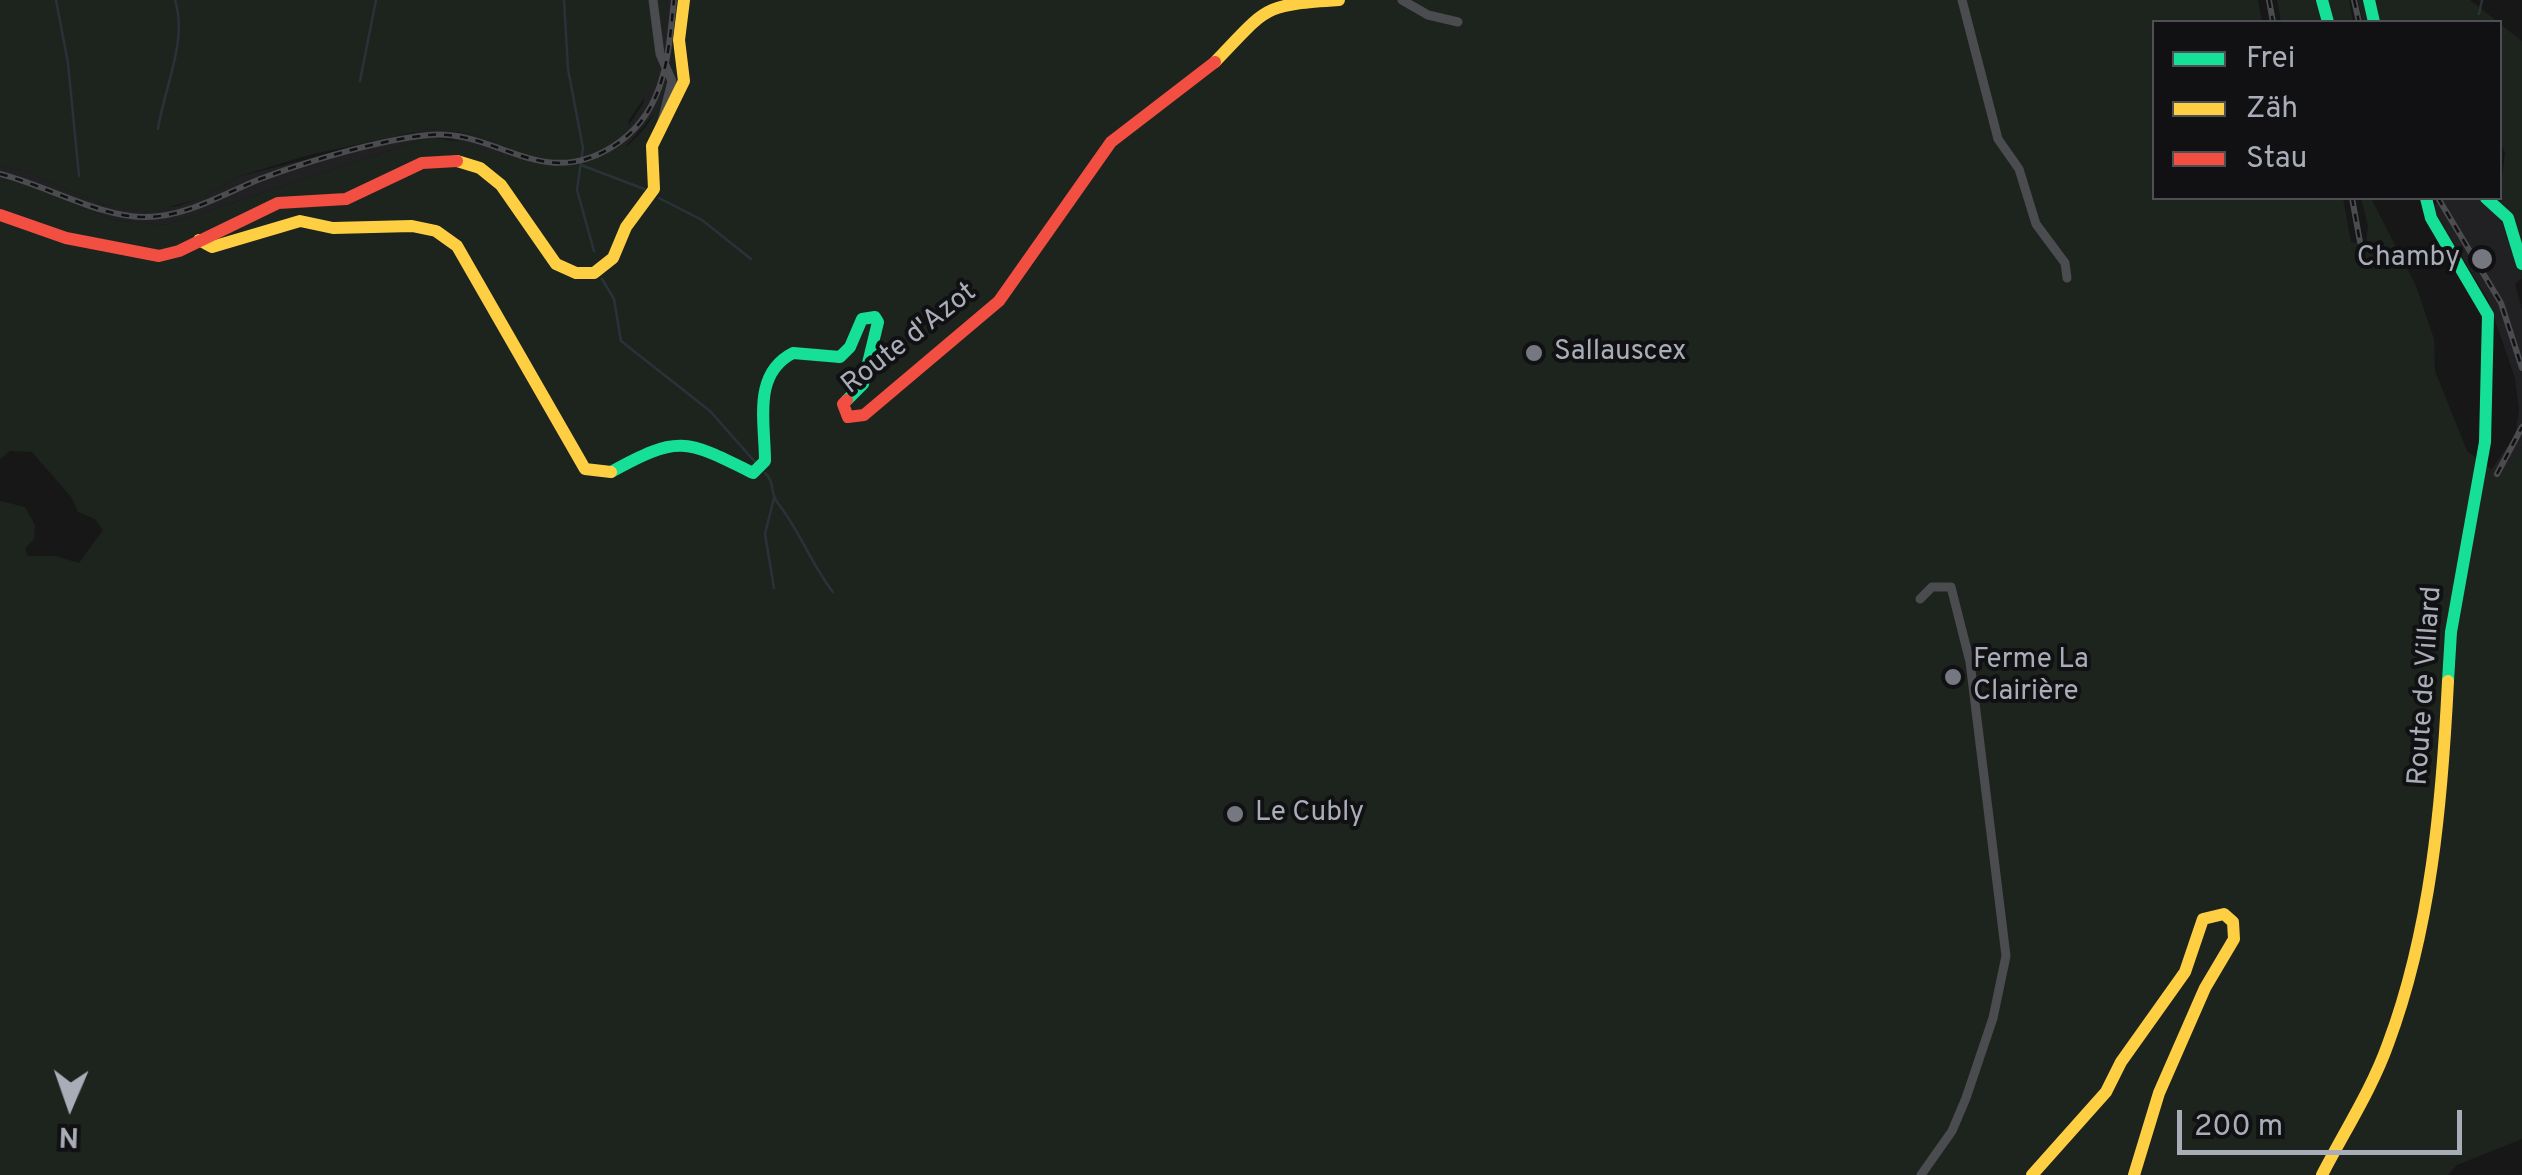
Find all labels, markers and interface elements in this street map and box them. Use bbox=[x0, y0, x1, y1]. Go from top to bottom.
legend bbox=[2152, 20, 2502, 200]
text: Frei bbox=[2246, 41, 2295, 78]
text: Zäh bbox=[2246, 91, 2298, 128]
text: Stau bbox=[2246, 141, 2307, 178]
place label: Chamby bbox=[2357, 242, 2460, 276]
marker: Chamby bbox=[2469, 246, 2495, 272]
street label: Route d'Azot bbox=[836, 277, 984, 403]
place label: Sallauscex bbox=[1554, 336, 1686, 370]
marker: Sallauscex bbox=[1523, 342, 1545, 364]
street label: Route de Villard bbox=[2403, 585, 2451, 787]
place label: Ferme La Clairière bbox=[1973, 644, 2089, 710]
marker: Ferme La Clairière bbox=[1942, 666, 1964, 688]
place label: Le Cubly bbox=[1255, 797, 1364, 831]
marker: Le Cubly bbox=[1224, 803, 1246, 825]
north arrow bbox=[20, 1055, 120, 1155]
scale bar bbox=[2182, 1090, 2467, 1152]
text: 200 m bbox=[2194, 1109, 2283, 1146]
text: N bbox=[58, 1117, 80, 1153]

